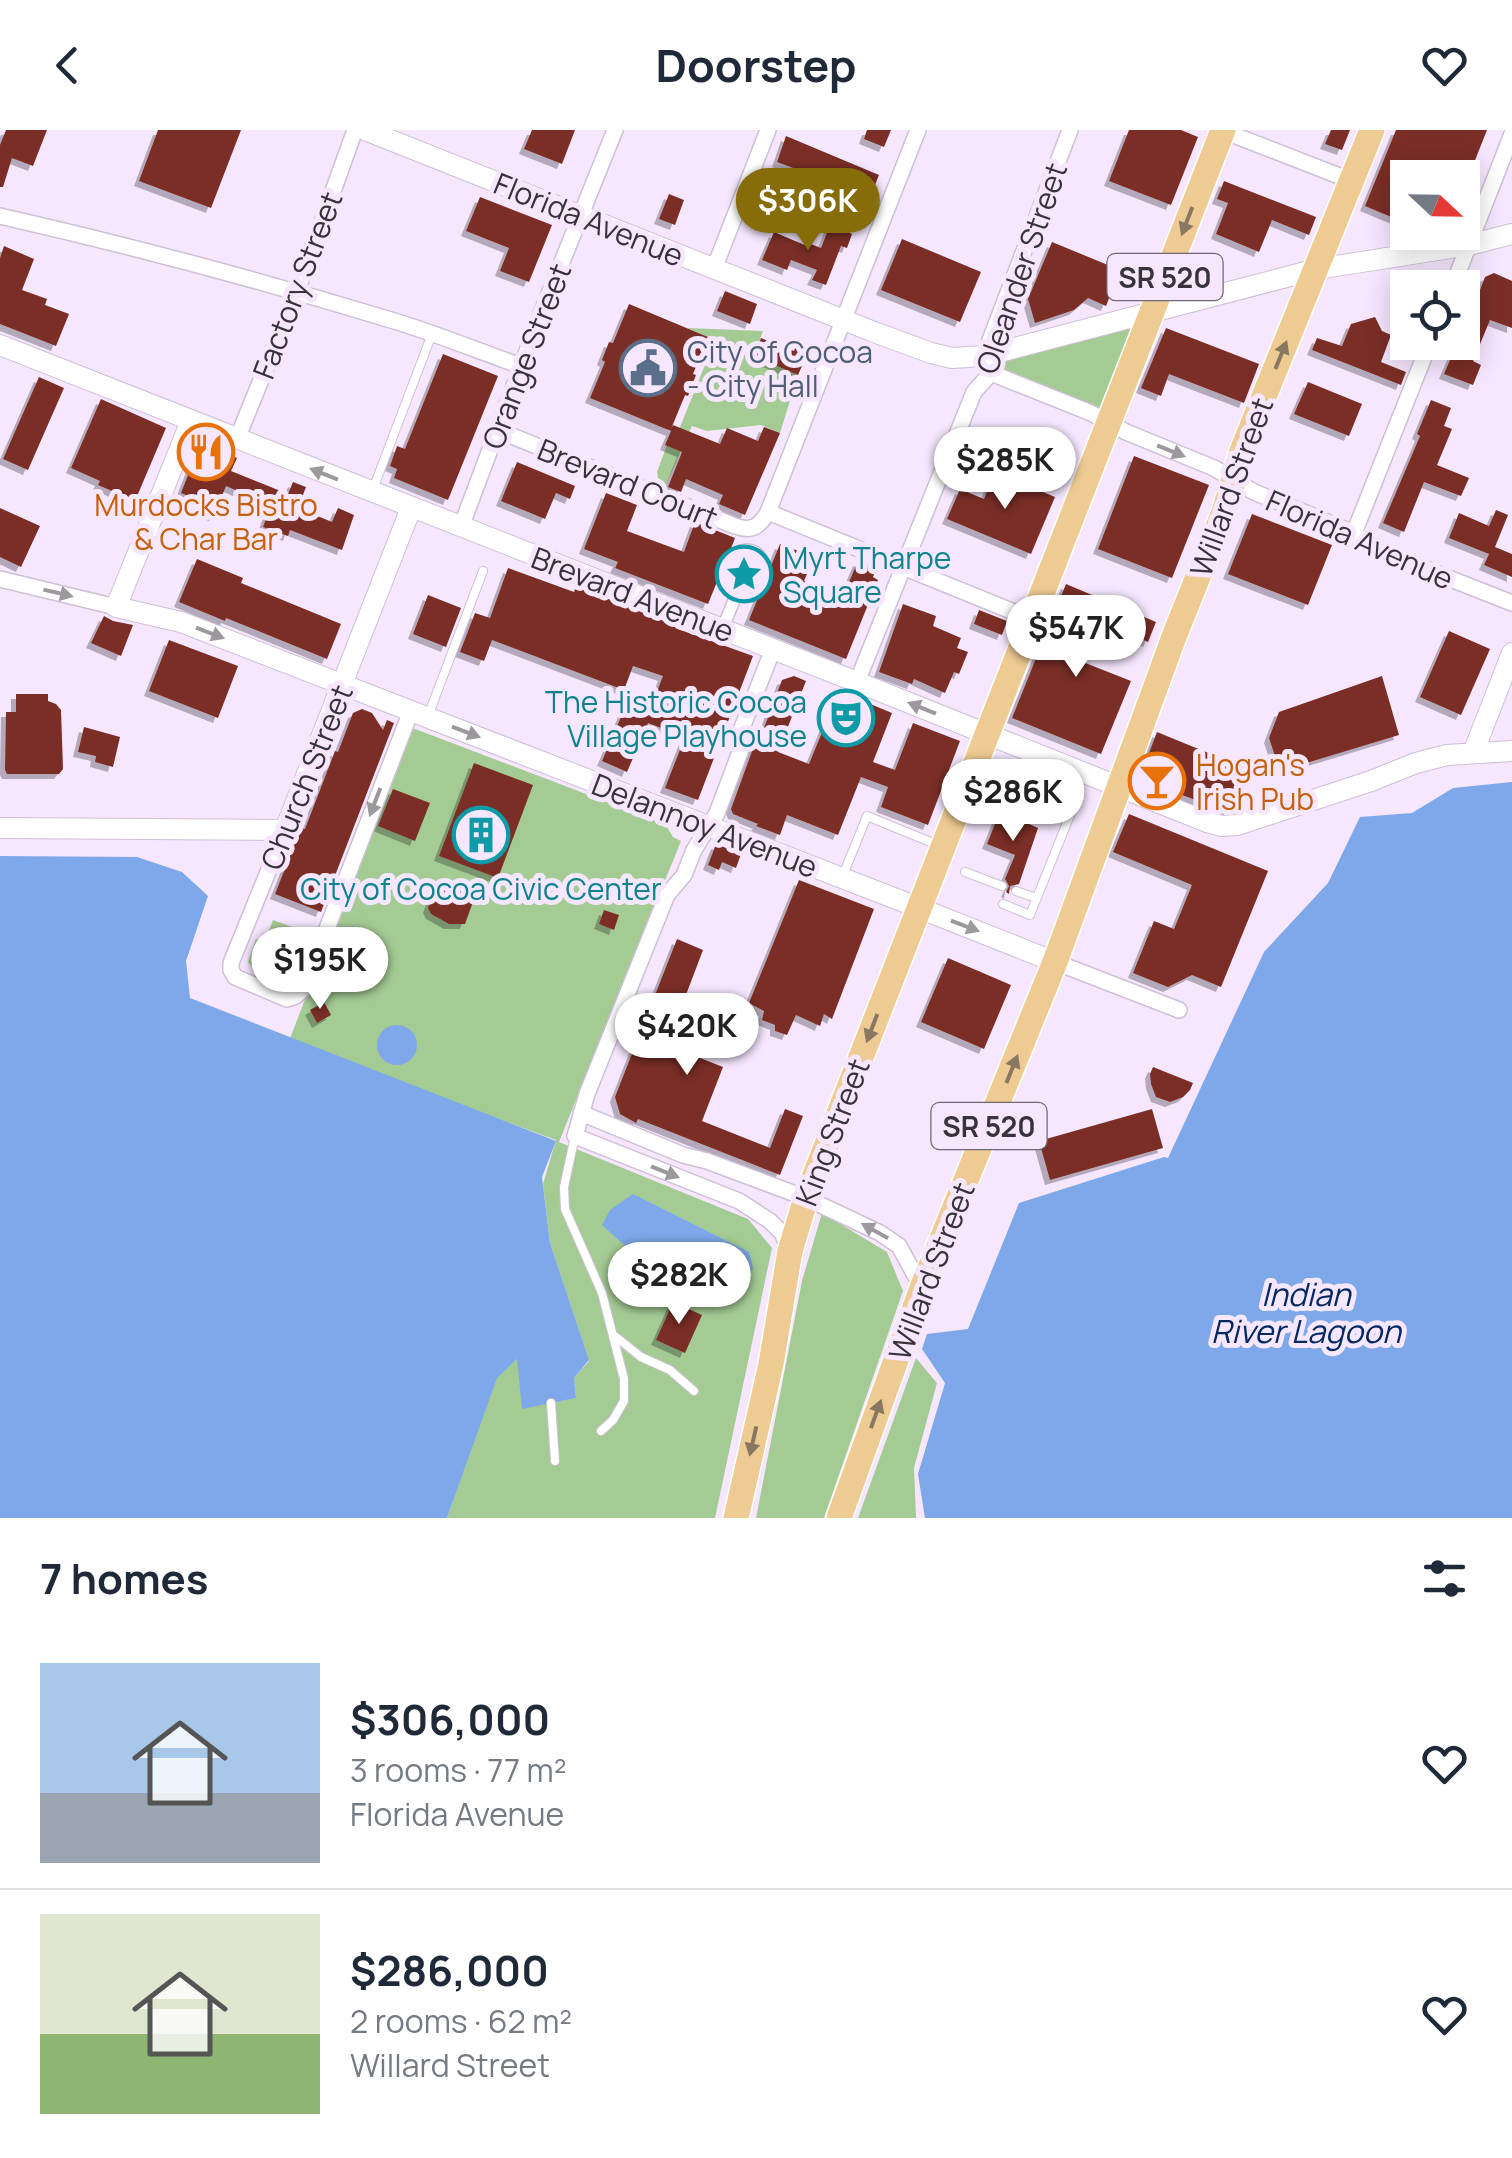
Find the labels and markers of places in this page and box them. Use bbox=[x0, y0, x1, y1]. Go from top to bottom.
pin: $306K bbox=[738, 168, 878, 253]
place label: City of Cocoa - City Hall bbox=[687, 331, 873, 406]
public building icon: City of Cocoa - City Hall bbox=[618, 338, 678, 398]
restaurant icon: Murdocks Bistro & Char Bar bbox=[176, 422, 236, 482]
pin: $285K bbox=[935, 427, 1075, 512]
place label: Murdocks Bistro & Char Bar bbox=[94, 484, 318, 559]
place label: Myrt Tharpe Square bbox=[783, 537, 951, 612]
place icon: Myrt Tharpe Square bbox=[714, 544, 774, 604]
pin: $547K bbox=[1006, 595, 1146, 680]
place label: The Historic Cocoa Village Playhouse bbox=[545, 681, 807, 756]
theatre icon: The Historic Cocoa Village Playhouse bbox=[816, 688, 876, 748]
place label: Hogan's Irish Pub bbox=[1196, 744, 1314, 819]
bar icon: Hogan's Irish Pub bbox=[1127, 751, 1187, 811]
pin: $286K bbox=[943, 759, 1083, 844]
building icon: City of Cocoa Civic Center bbox=[451, 805, 511, 865]
place label: City of Cocoa Civic Center bbox=[300, 868, 662, 909]
pin: $195K bbox=[250, 927, 390, 1012]
pin: $420K bbox=[617, 993, 757, 1078]
pin: $282K bbox=[609, 1242, 749, 1327]

